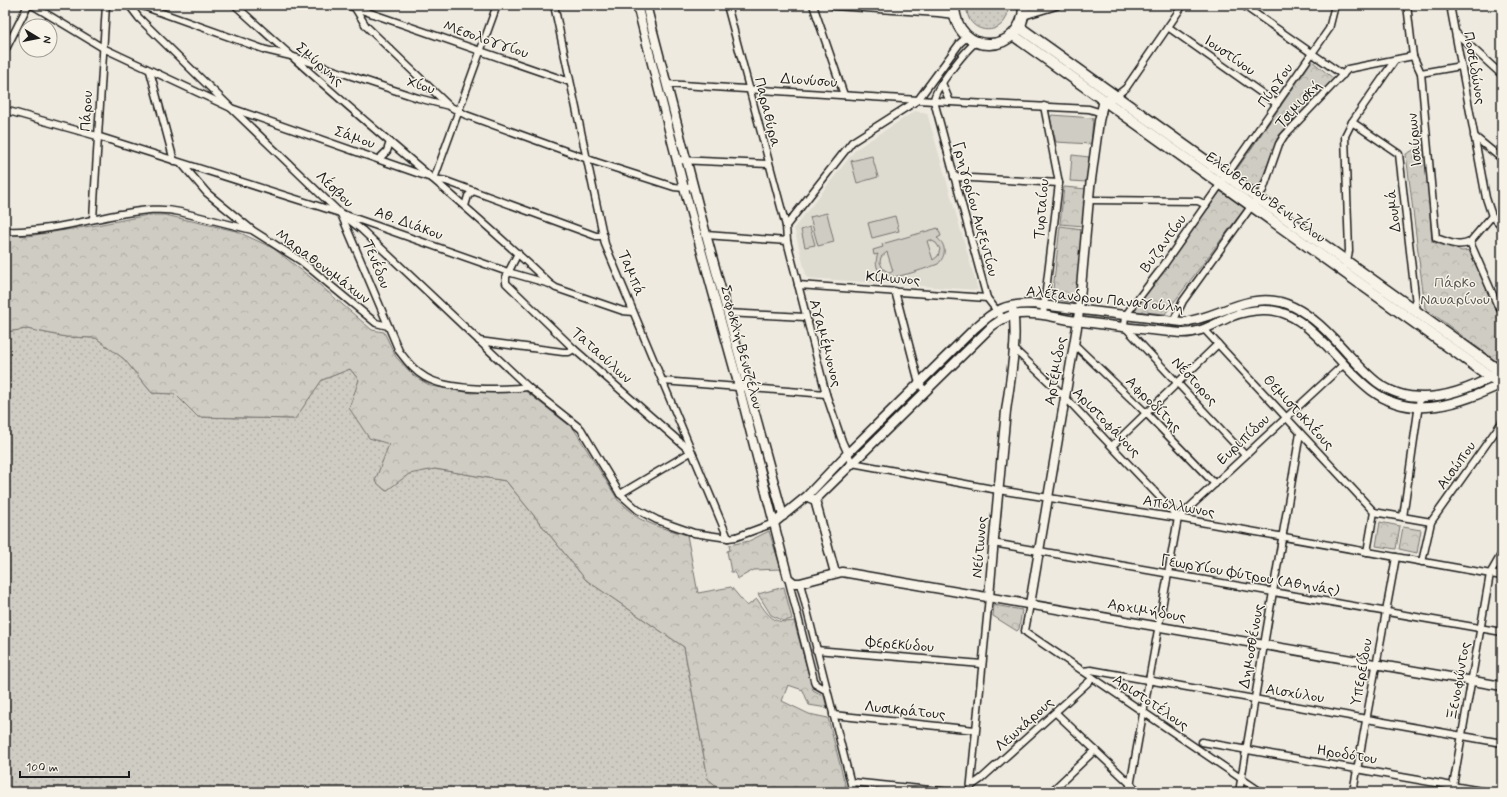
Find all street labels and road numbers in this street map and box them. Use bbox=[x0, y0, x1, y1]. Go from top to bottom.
street label: Μεσολογγίου bbox=[440, 16, 531, 64]
street label: Ποσειδώνος bbox=[1458, 30, 1490, 107]
street label: Ιουστίνου bbox=[1200, 31, 1259, 81]
street label: Σμύρνης bbox=[291, 38, 348, 92]
street label: Πύργου bbox=[1253, 59, 1298, 112]
street label: Διονύσου bbox=[780, 69, 838, 93]
street label: Χίου bbox=[404, 72, 437, 100]
street label: Παραθύρα bbox=[749, 75, 785, 150]
street label: Τσιμισκή bbox=[1271, 76, 1327, 133]
street label: Πάρου bbox=[76, 90, 98, 132]
street label: Ισαύρων bbox=[1403, 112, 1427, 168]
street label: Σάμου bbox=[332, 122, 378, 154]
street label: Γρηγορίου Αυξεντίου bbox=[947, 140, 1003, 279]
street label: Ελευθερίου Βενιζέλου bbox=[1201, 147, 1330, 248]
street label: Λέσβου bbox=[311, 167, 358, 213]
street label: Τυρταίου bbox=[1029, 178, 1055, 240]
street label: Δουμά bbox=[1381, 188, 1407, 234]
street label: Αθ. Διάκου bbox=[372, 202, 446, 246]
street label: Βυζαντίου bbox=[1136, 210, 1192, 277]
street label: Μαραθονομάχων bbox=[271, 225, 374, 309]
street label: Τενέδου bbox=[357, 237, 395, 292]
street label: Ταμπά bbox=[613, 248, 649, 300]
street label: Κίμωνος bbox=[865, 267, 921, 291]
street label: Αλέξανδρου Παναγούλη bbox=[1025, 282, 1185, 318]
street label: Σοφοκλή Βενιζέλου bbox=[715, 283, 767, 412]
street label: Αγαμέμνονος bbox=[804, 297, 846, 390]
street label: Ταταούλων bbox=[567, 323, 636, 389]
street label: Αρτέμιδος bbox=[1040, 335, 1072, 407]
street label: Νέστορος bbox=[1167, 353, 1222, 411]
street label: Θεμιστοκλέους bbox=[1258, 371, 1339, 455]
street label: Αφροδίτης bbox=[1121, 372, 1186, 438]
street label: Αριστοφάνους bbox=[1068, 383, 1145, 463]
street label: Ευριπίδου bbox=[1213, 410, 1275, 470]
street label: Αισώπου bbox=[1432, 437, 1481, 494]
street label: Απόλλωνος bbox=[1141, 491, 1217, 523]
street label: Νεύτωνος bbox=[967, 515, 993, 579]
street label: Γεωργίου Φύτρου (Αθηνάς) bbox=[1159, 550, 1341, 602]
street label: Αρχιμήδους bbox=[1106, 594, 1188, 628]
street label: Δημοσθένους bbox=[1235, 602, 1269, 690]
street label: Φερεκύδου bbox=[864, 632, 935, 658]
street label: Υπερείδου bbox=[1346, 637, 1378, 707]
street label: Ξενοφώντος bbox=[1442, 640, 1476, 722]
street label: Αριστοτέλους bbox=[1108, 670, 1193, 736]
street label: Αισχύλου bbox=[1264, 679, 1326, 709]
street label: Λεωχάρους bbox=[991, 693, 1059, 757]
street label: Λυσικράτους bbox=[863, 697, 947, 725]
street label: Ηροδότου bbox=[1315, 740, 1379, 770]

